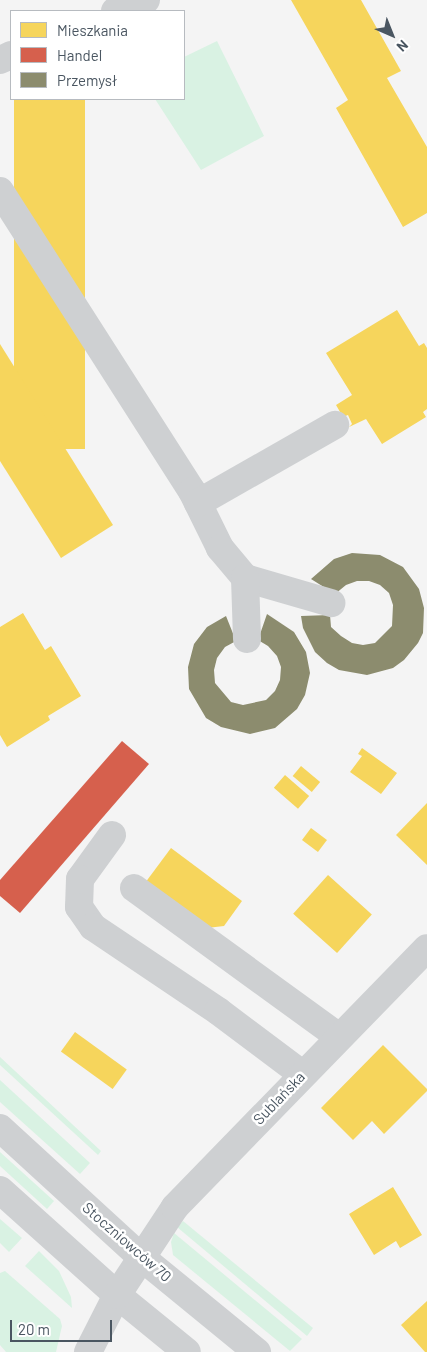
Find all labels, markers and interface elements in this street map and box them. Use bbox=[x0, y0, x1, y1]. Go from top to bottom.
legend bbox=[10, 10, 185, 100]
north arrow bbox=[367, 10, 417, 60]
text: Mieszkania bbox=[57, 21, 128, 39]
text: N bbox=[394, 37, 412, 55]
text: Handel bbox=[57, 46, 102, 64]
text: Przemysł bbox=[57, 71, 117, 89]
street label: Sublańska bbox=[249, 1068, 309, 1128]
street label: Stoczniowców 70 bbox=[79, 1198, 175, 1286]
scale bar bbox=[12, 1310, 115, 1342]
text: 20 m bbox=[18, 1320, 50, 1338]

